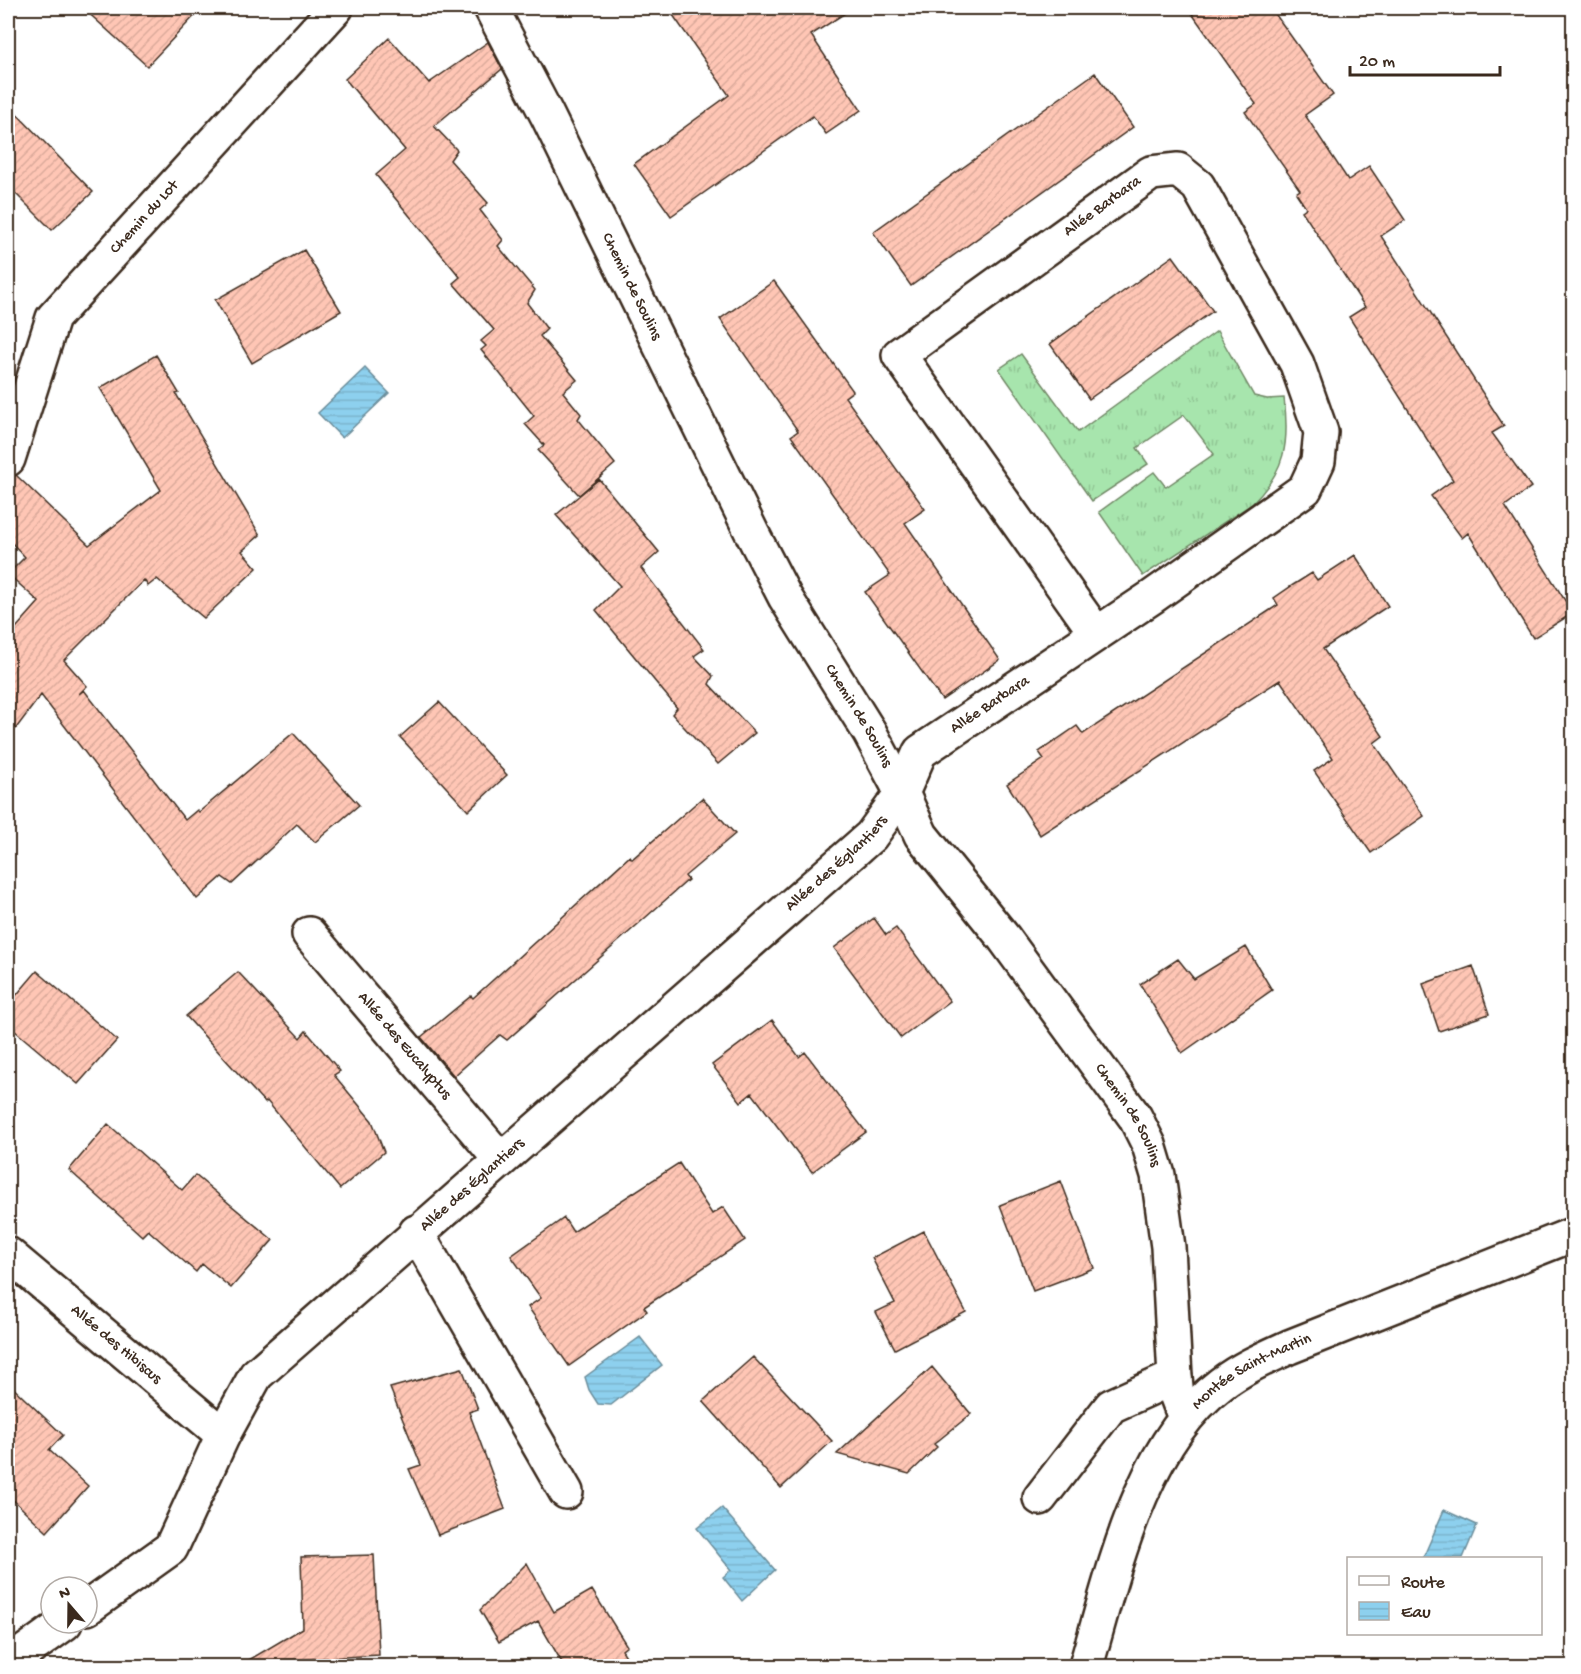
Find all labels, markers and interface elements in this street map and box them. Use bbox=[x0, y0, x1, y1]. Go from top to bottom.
scale bar bbox=[1350, 39, 1500, 77]
text: 20 m bbox=[1359, 52, 1395, 73]
street label: Allée Barbara bbox=[1060, 172, 1146, 242]
street label: Chemin du Lot bbox=[106, 176, 184, 258]
street label: Chemin de Soulins bbox=[597, 230, 666, 344]
street label: Chemin de Soulins bbox=[820, 661, 897, 772]
street label: Allée Barbara bbox=[947, 671, 1034, 738]
street label: Allée des Églantiers bbox=[782, 811, 893, 916]
street label: Allée des Eucalyptus bbox=[353, 988, 456, 1105]
street label: Chemin de Soulins bbox=[1090, 1060, 1165, 1170]
street label: Allée des Églantiers bbox=[416, 1134, 530, 1236]
street label: Allée des Hibiscus bbox=[66, 1301, 166, 1389]
street label: Montée Saint-Martin bbox=[1188, 1329, 1315, 1414]
legend bbox=[1347, 1557, 1542, 1635]
text: Route bbox=[1401, 1573, 1446, 1594]
north arrow bbox=[39, 1575, 99, 1635]
text: N bbox=[57, 1583, 74, 1605]
text: Eau bbox=[1401, 1603, 1431, 1624]

